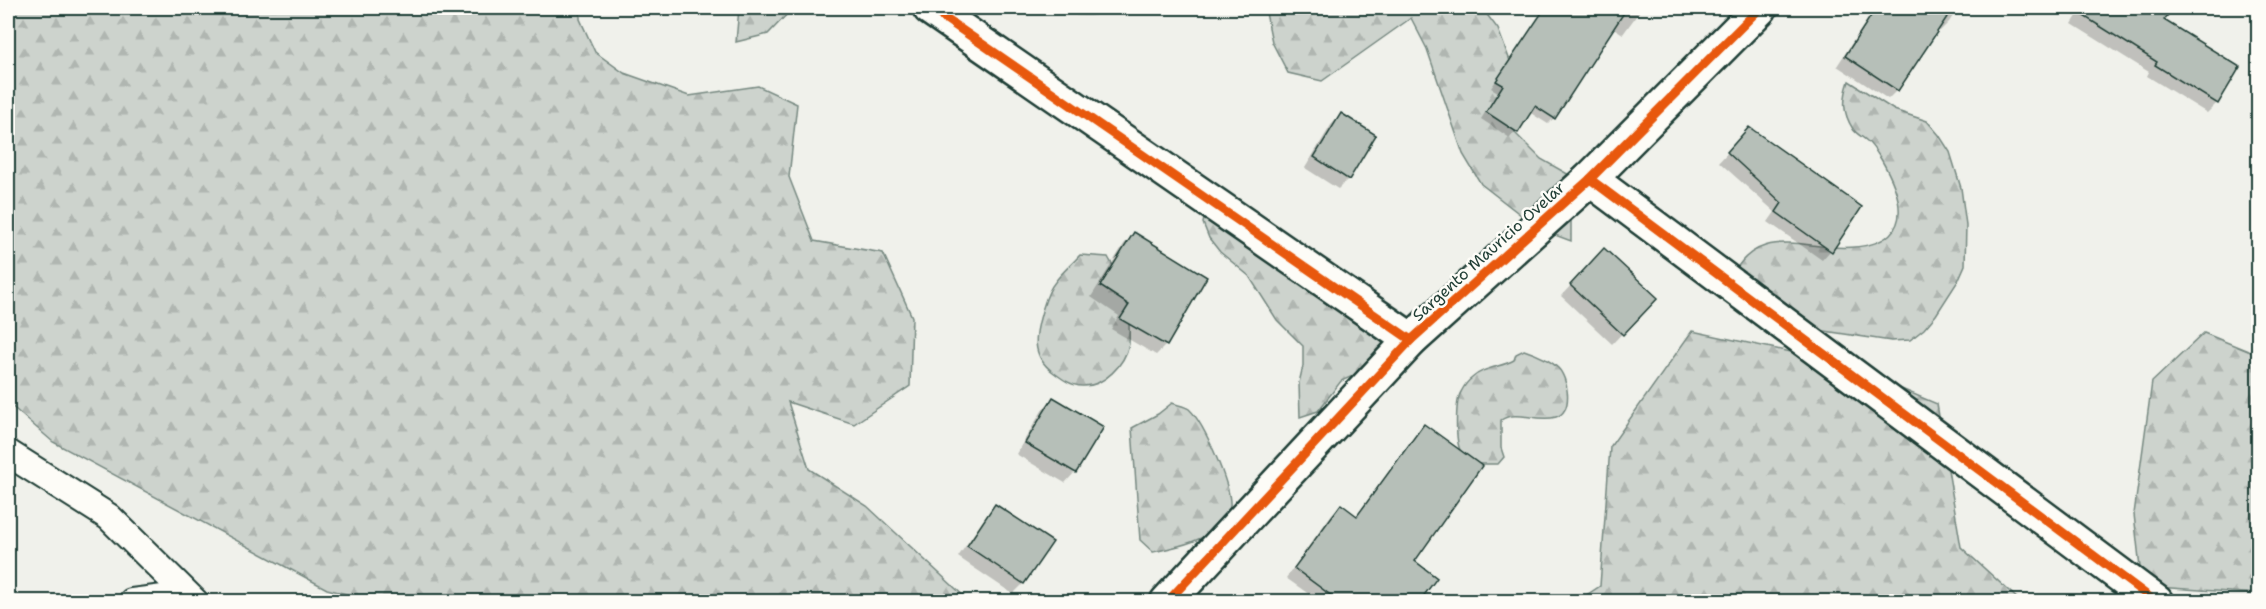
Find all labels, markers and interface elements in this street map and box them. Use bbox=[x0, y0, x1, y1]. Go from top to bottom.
street label: Sargento Mauricio Ovelar bbox=[1408, 177, 1569, 326]

